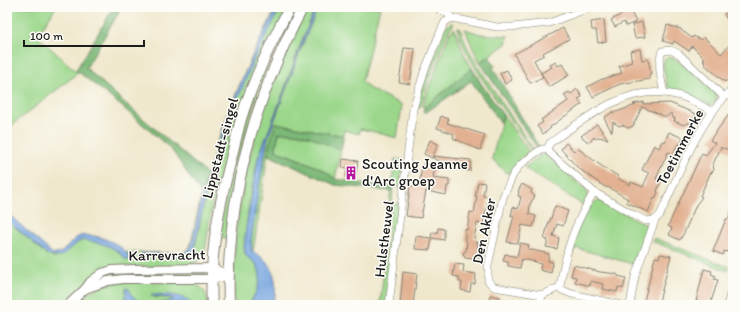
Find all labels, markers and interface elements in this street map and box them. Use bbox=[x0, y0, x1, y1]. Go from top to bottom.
scale bar bbox=[24, 22, 144, 48]
text: 100 m bbox=[30, 29, 63, 43]
street label: Lippstadt-singel bbox=[198, 95, 242, 200]
street label: Toetimmerke bbox=[652, 106, 708, 188]
place label: Scouting Jeanne d'Arc groep bbox=[362, 155, 468, 190]
building icon: Scouting Jeanne d'Arc groep bbox=[343, 165, 359, 181]
street label: Den Akker bbox=[468, 196, 500, 266]
street label: Hulstheuvel bbox=[370, 199, 398, 278]
street label: Karrevracht bbox=[128, 245, 206, 265]

